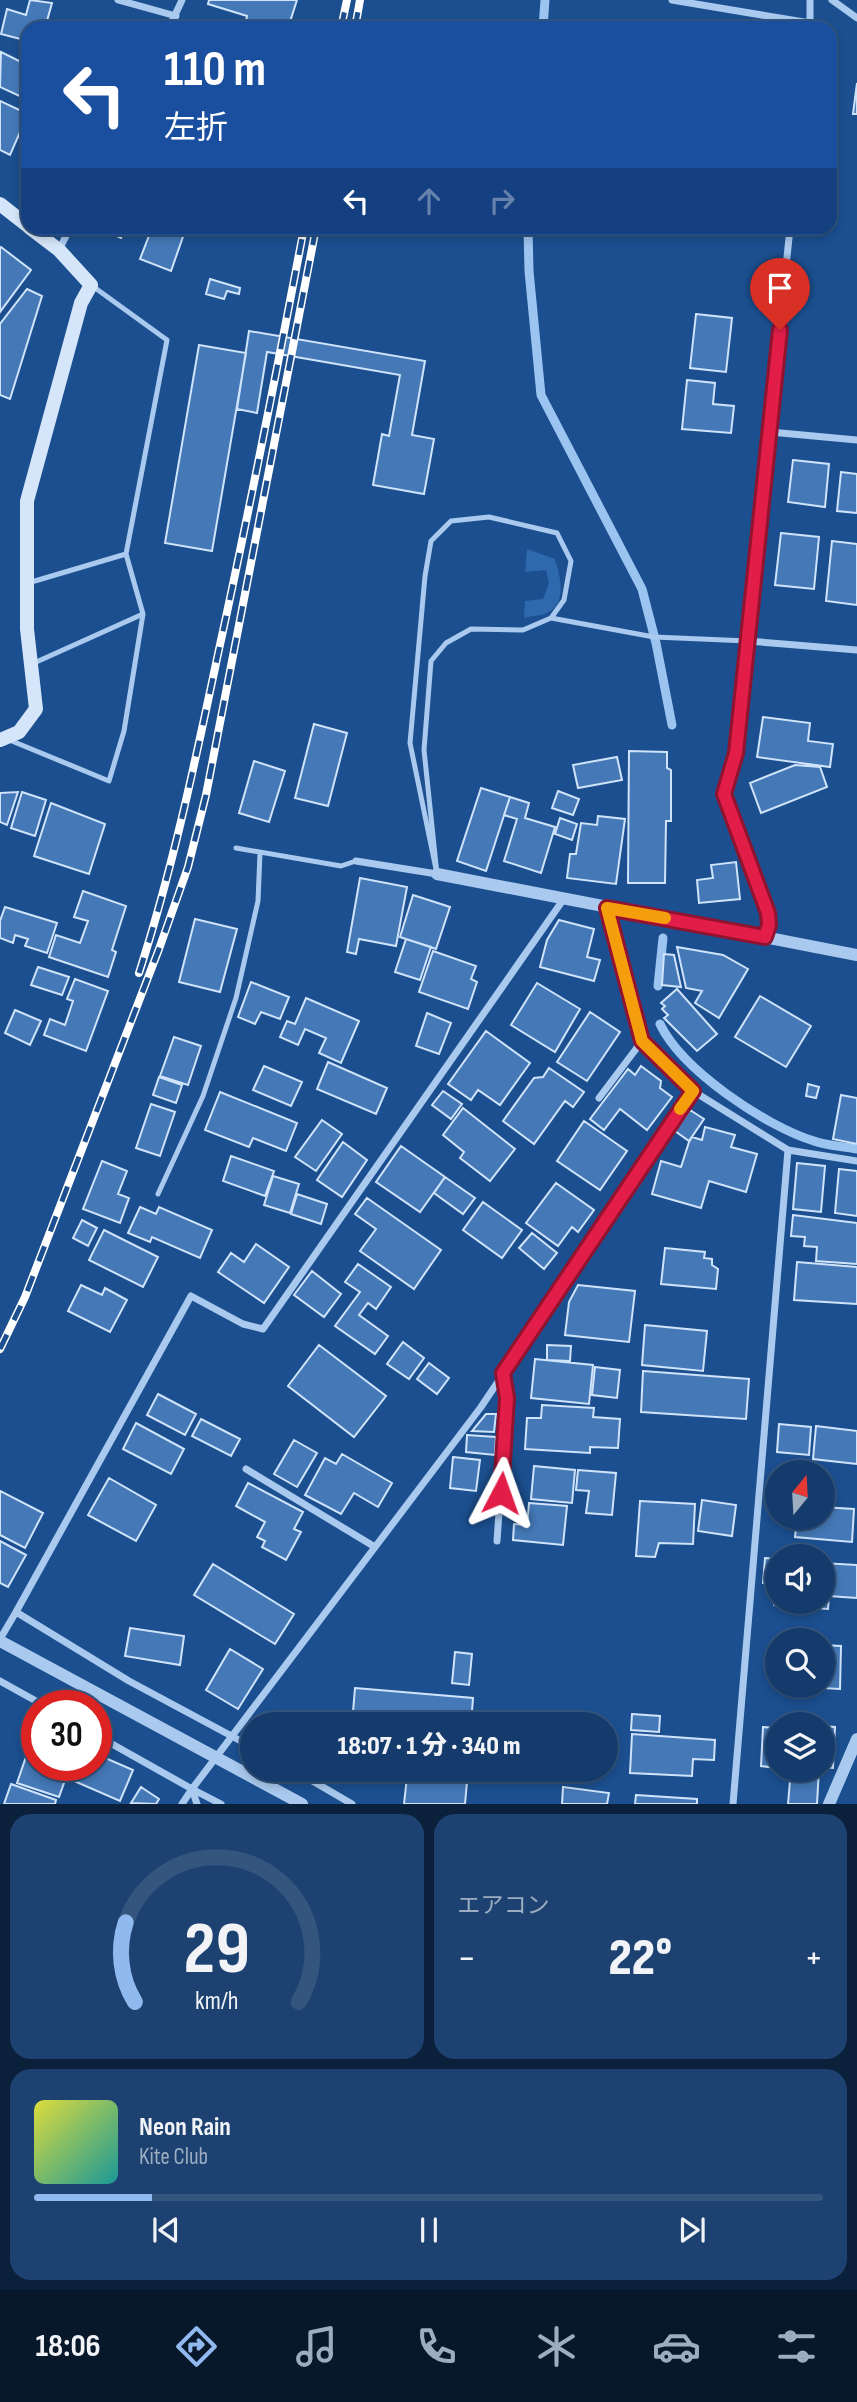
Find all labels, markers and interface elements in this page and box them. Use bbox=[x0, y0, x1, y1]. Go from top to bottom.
text: 110 m bbox=[164, 41, 266, 100]
icon: left bbox=[49, 49, 140, 140]
text: 左折 bbox=[164, 109, 228, 148]
icon: left bbox=[337, 182, 375, 220]
icon: ahead bbox=[410, 182, 448, 220]
icon: right bbox=[483, 182, 521, 220]
pin bbox=[750, 258, 810, 330]
icon: arrive bbox=[761, 269, 799, 307]
position arrow bbox=[464, 1456, 538, 1530]
north arrow bbox=[765, 1460, 835, 1530]
map controls bbox=[765, 1460, 835, 1782]
button: sound bbox=[765, 1544, 835, 1614]
button: search bbox=[765, 1628, 835, 1698]
speed limit sign: 30 bbox=[21, 1690, 112, 1781]
button: layers bbox=[765, 1712, 835, 1782]
text: 18:07 · 1 分 · 340 m bbox=[338, 1731, 521, 1762]
text: エアコン bbox=[458, 1892, 550, 1920]
text: 29 bbox=[184, 1907, 250, 1995]
text: 22° bbox=[608, 1927, 672, 1990]
text: − bbox=[458, 1936, 476, 1981]
text: + bbox=[804, 1936, 823, 1981]
text: km/h bbox=[195, 1986, 238, 2017]
text: Neon Rain bbox=[139, 2112, 231, 2143]
text: Kite Club bbox=[139, 2143, 208, 2171]
icon: previous bbox=[147, 2211, 185, 2249]
icon: pause bbox=[410, 2211, 448, 2249]
icon: next bbox=[673, 2211, 711, 2249]
icon: directions bbox=[172, 2322, 221, 2371]
icon: music bbox=[292, 2322, 341, 2371]
icon: phone bbox=[412, 2322, 461, 2371]
icon: climate bbox=[532, 2322, 581, 2371]
icon: car bbox=[652, 2322, 701, 2371]
icon: filters bbox=[772, 2322, 821, 2371]
text: 18:06 bbox=[36, 2327, 101, 2366]

